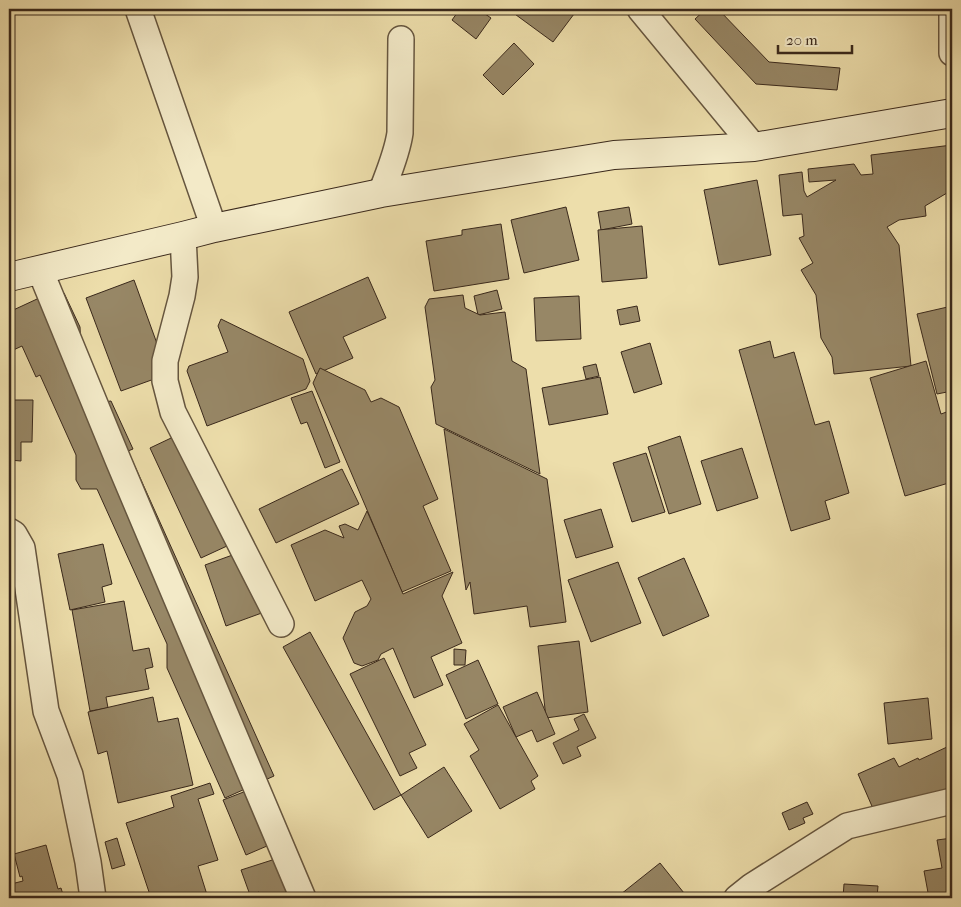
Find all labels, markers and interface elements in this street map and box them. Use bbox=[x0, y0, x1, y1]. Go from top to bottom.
scale bar bbox=[778, 22, 852, 54]
text: 20 m bbox=[786, 31, 818, 49]

